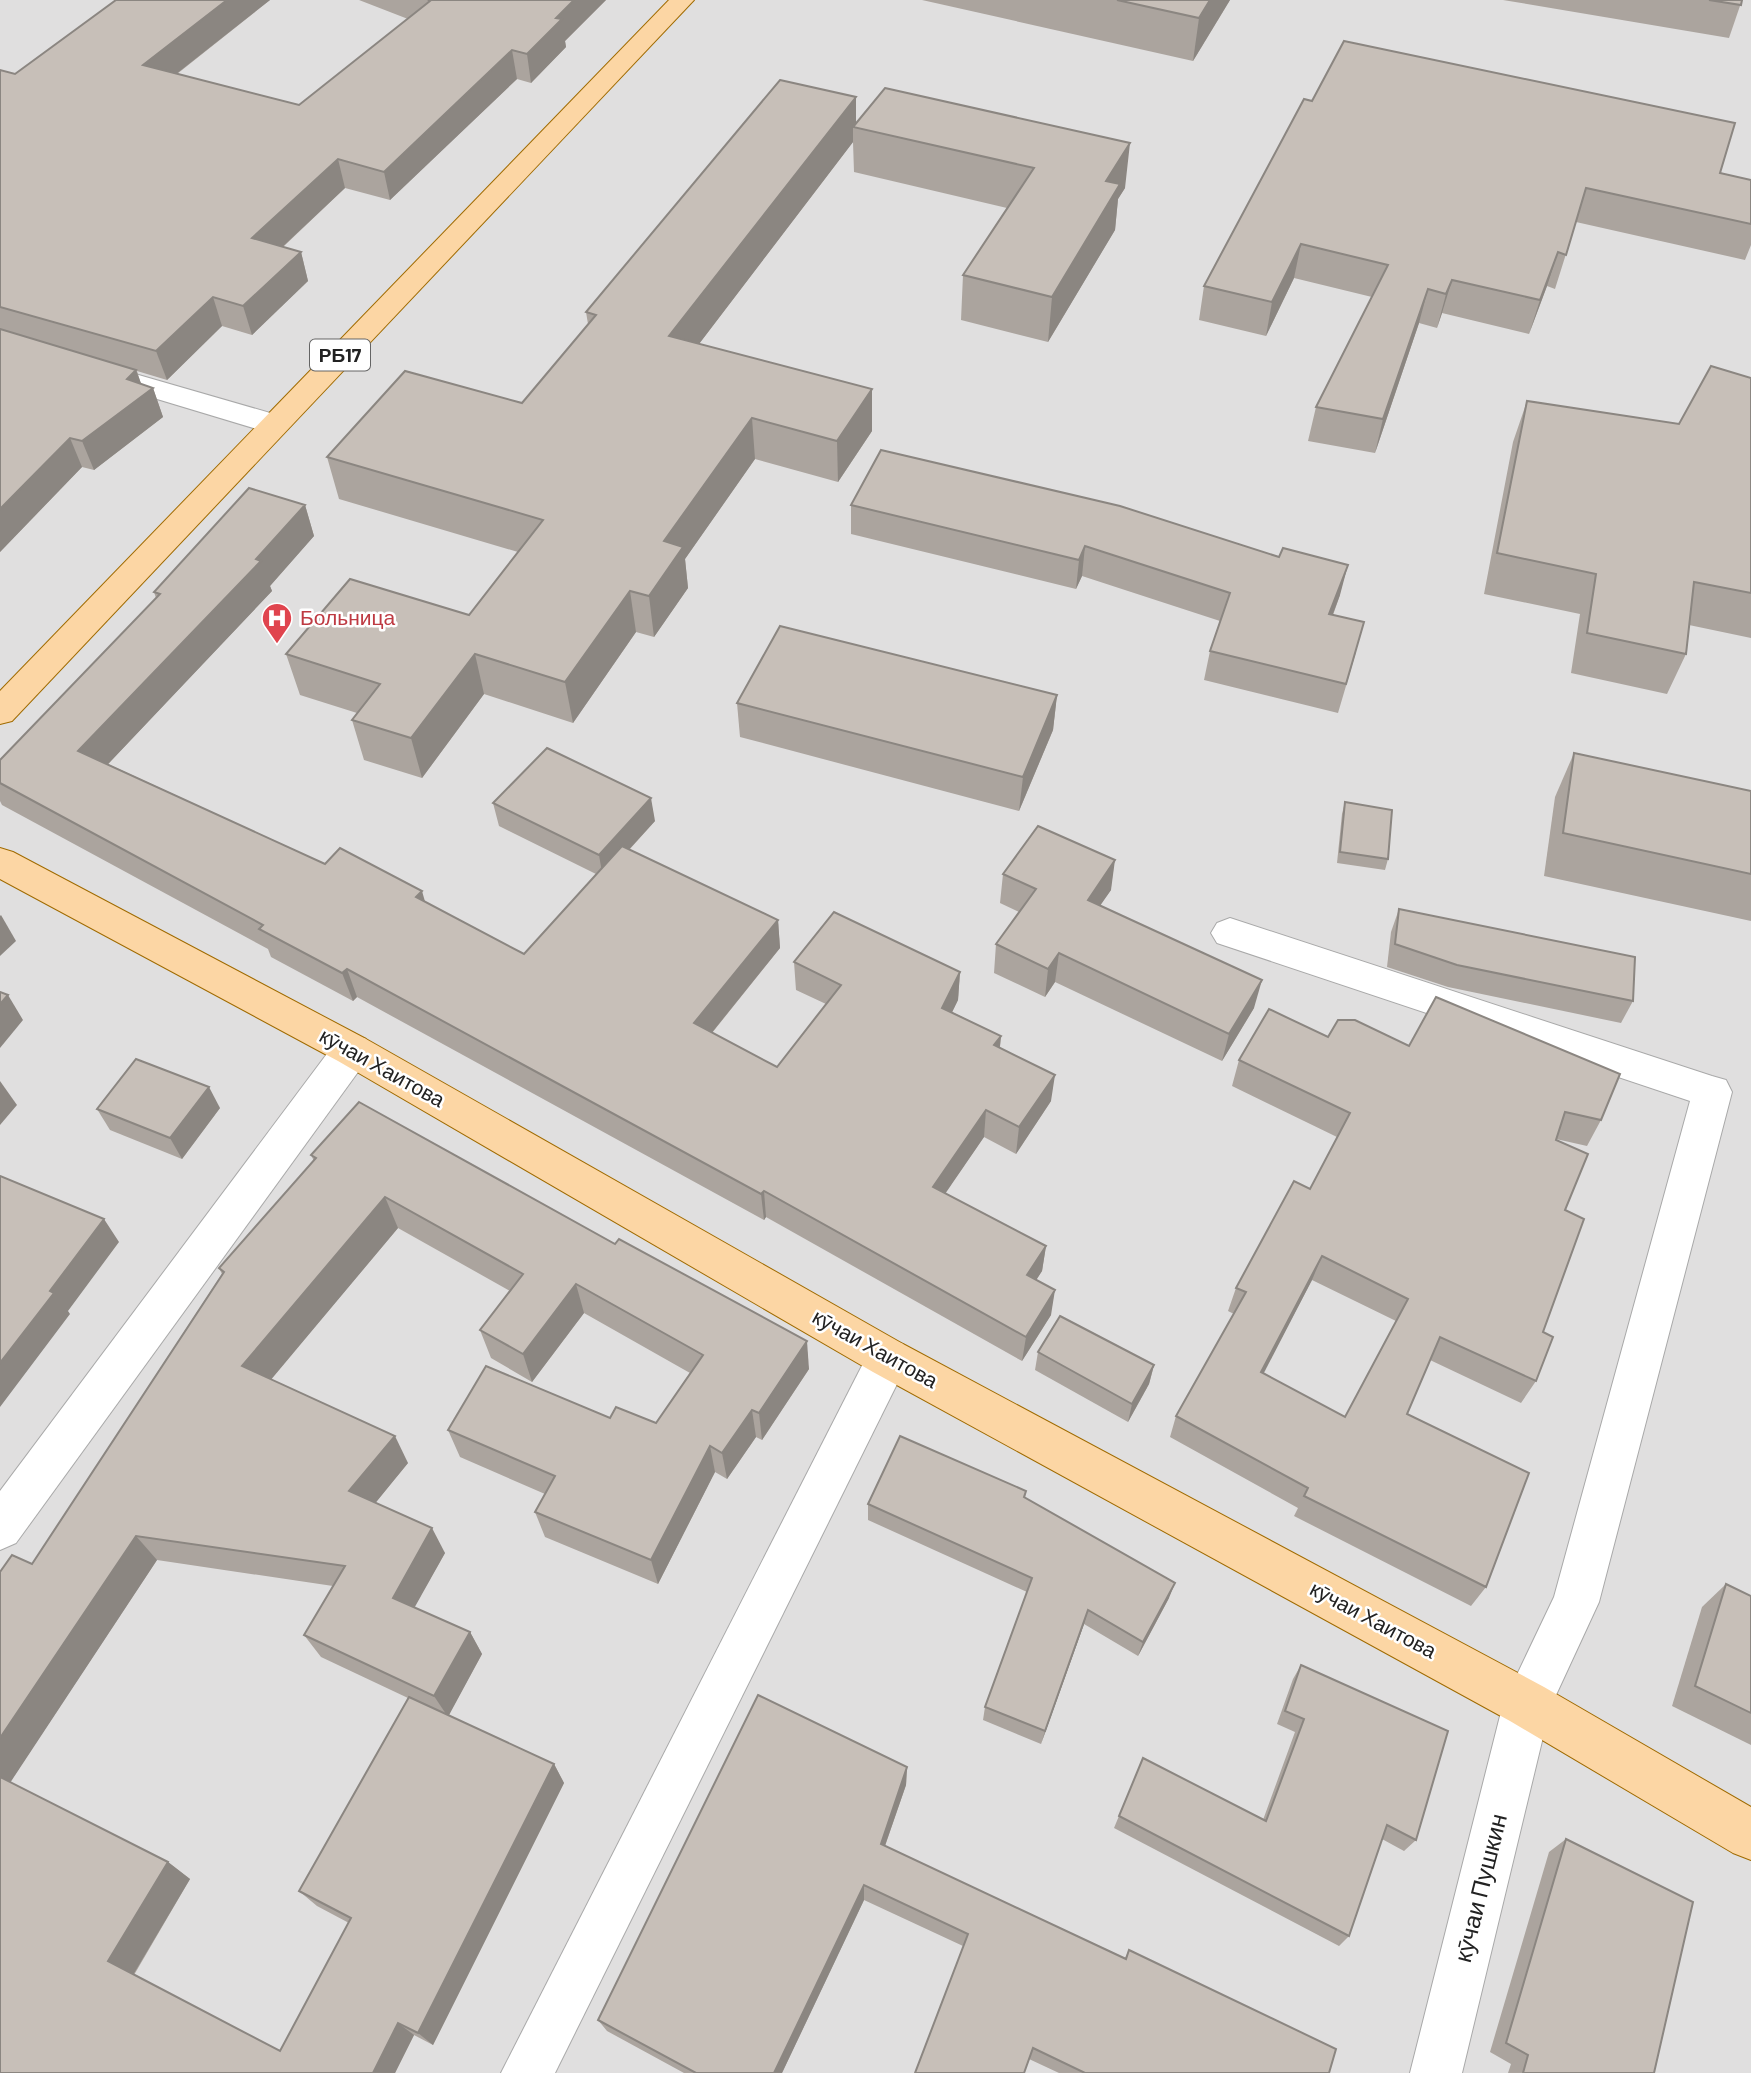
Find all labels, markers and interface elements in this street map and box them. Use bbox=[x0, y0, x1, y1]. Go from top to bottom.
road number: РБ17 bbox=[310, 340, 370, 370]
hospital icon: Больница bbox=[260, 601, 294, 645]
place label: Больница bbox=[300, 604, 396, 629]
street label: кӯчаи Хаитова bbox=[316, 1022, 450, 1112]
street label: кӯчаи Хаитова bbox=[809, 1303, 943, 1393]
street label: кӯчаи Хаитова bbox=[1306, 1575, 1441, 1663]
street label: кӯчаи Пушкин bbox=[1447, 1810, 1512, 1965]

